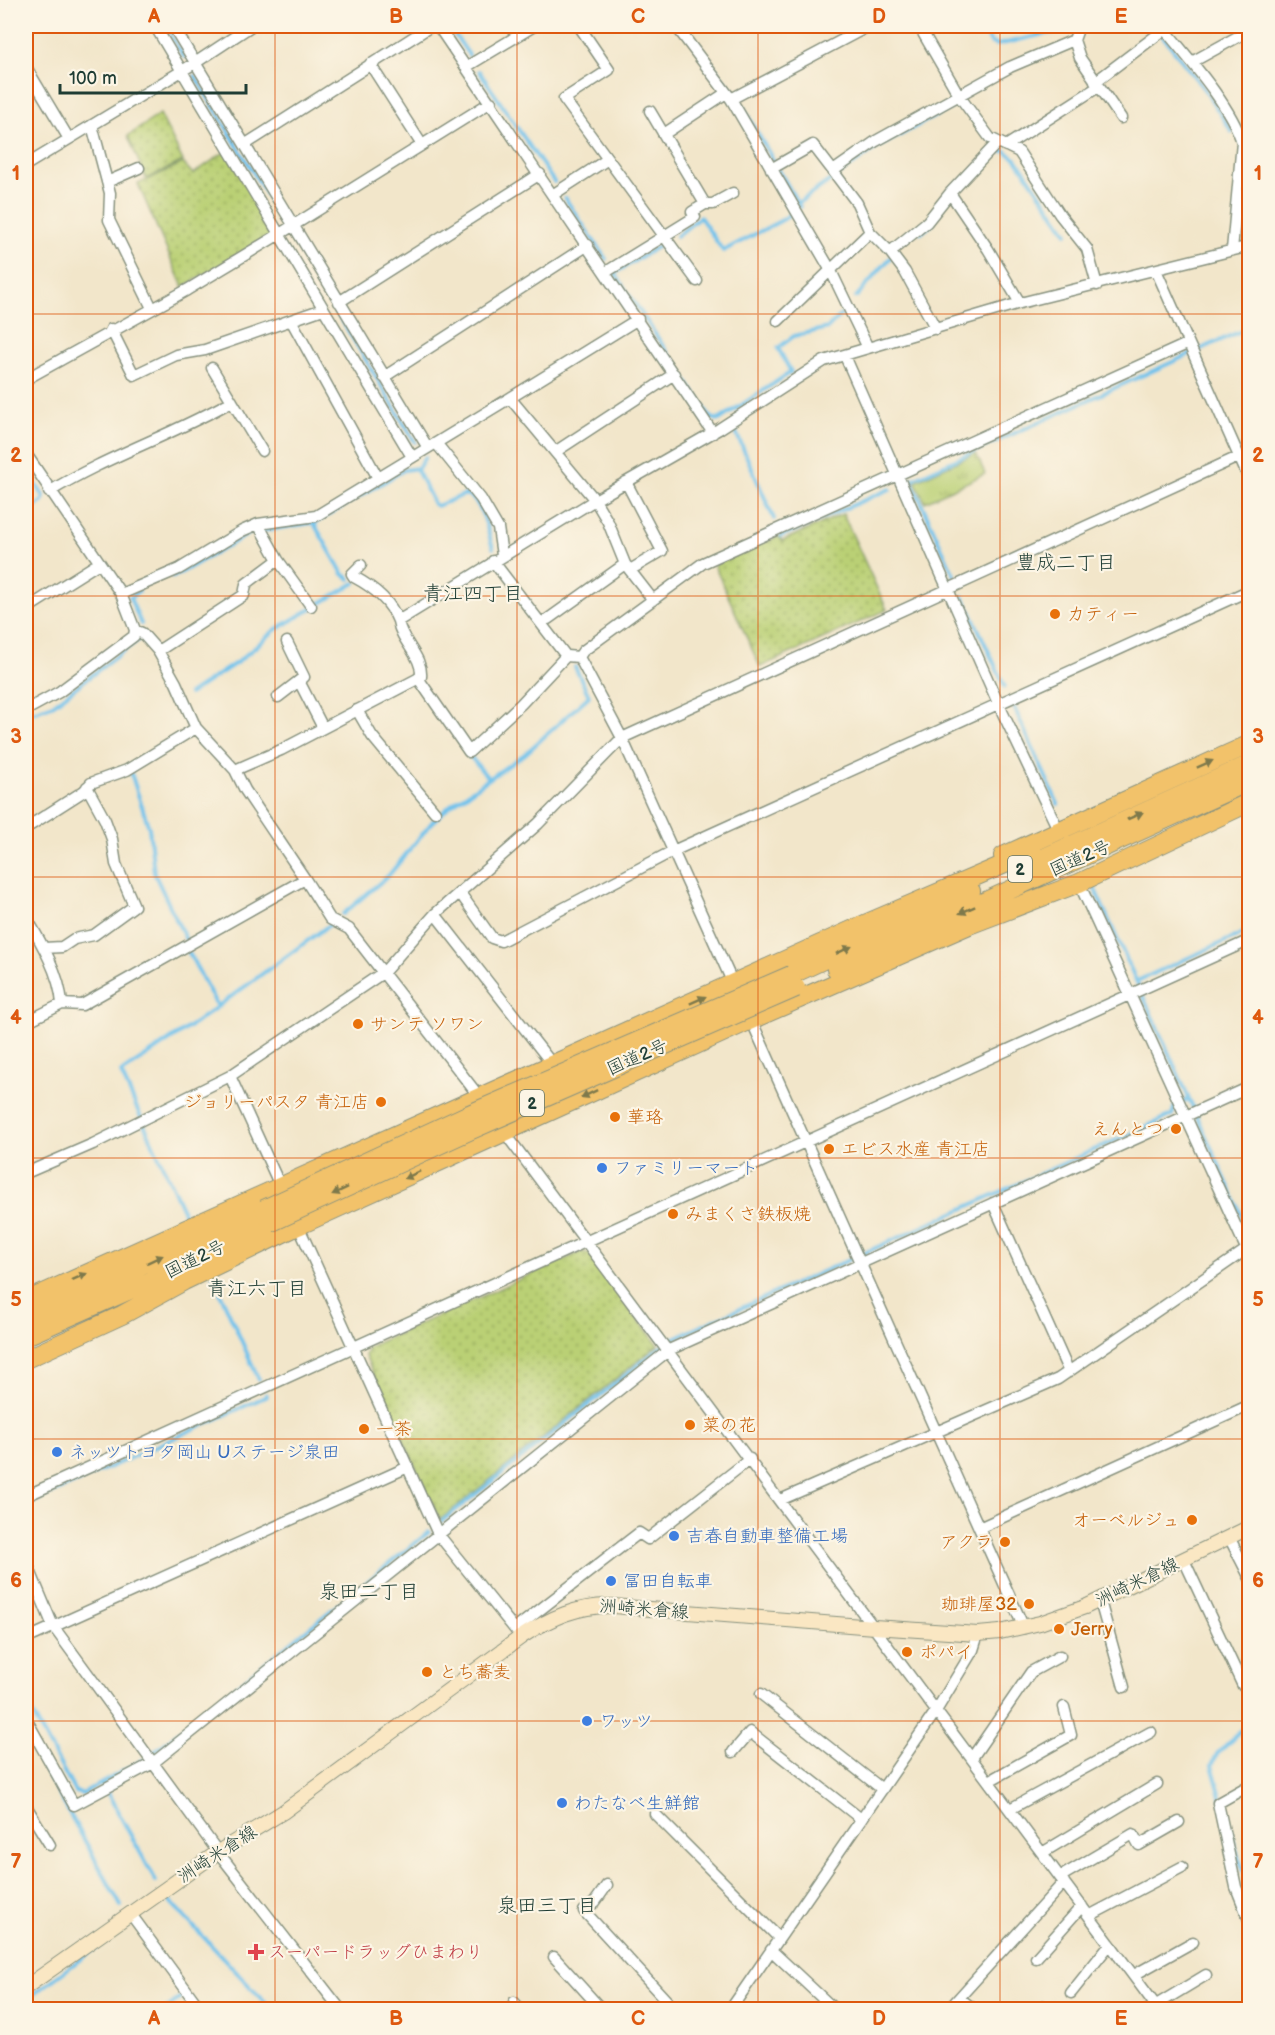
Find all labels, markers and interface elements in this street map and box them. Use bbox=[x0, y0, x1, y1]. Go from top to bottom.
text: A bbox=[147, 5, 161, 29]
text: B bbox=[389, 5, 403, 29]
text: C bbox=[631, 5, 645, 29]
text: D bbox=[872, 5, 886, 29]
text: E bbox=[1115, 5, 1128, 29]
scale bar bbox=[60, 57, 246, 95]
text: 100 m bbox=[69, 68, 117, 89]
text: 1 bbox=[12, 162, 20, 186]
text: 1 bbox=[1254, 162, 1262, 186]
text: 2 bbox=[10, 444, 22, 468]
text: 2 bbox=[1252, 444, 1264, 468]
district label: 豊成二丁目 bbox=[1016, 551, 1116, 575]
district label: 青江四丁目 bbox=[423, 582, 523, 606]
place label: カティー bbox=[1067, 604, 1139, 625]
marker: カティー bbox=[1048, 607, 1062, 621]
text: 3 bbox=[10, 725, 22, 749]
text: 3 bbox=[1252, 725, 1264, 749]
one-way arrow bbox=[1197, 759, 1214, 768]
one-way arrow bbox=[1127, 811, 1145, 821]
street label: 国道2号 bbox=[1046, 836, 1114, 881]
road number: 2 bbox=[1008, 856, 1032, 882]
one-way arrow bbox=[958, 905, 975, 914]
one-way arrow bbox=[835, 946, 852, 955]
one-way arrow bbox=[689, 995, 707, 1005]
text: 4 bbox=[10, 1006, 22, 1030]
text: 4 bbox=[1252, 1006, 1264, 1030]
place label: サンテ ソワン bbox=[370, 1014, 484, 1035]
marker: サンテ ソワン bbox=[351, 1017, 365, 1031]
street label: 国道2号 bbox=[603, 1035, 671, 1080]
one-way arrow bbox=[581, 1089, 598, 1098]
road number: 2 bbox=[520, 1090, 544, 1116]
place label: ジョリーパスタ 青江店 bbox=[184, 1092, 369, 1113]
marker: ジョリーパスタ 青江店 bbox=[374, 1095, 388, 1109]
place label: 華珞 bbox=[627, 1107, 663, 1128]
marker: 華珞 bbox=[608, 1110, 622, 1124]
place label: えんとつ bbox=[1092, 1119, 1164, 1140]
marker: えんとつ bbox=[1169, 1122, 1183, 1136]
place label: エビス水産 青江店 bbox=[841, 1139, 990, 1160]
marker: エビス水産 青江店 bbox=[822, 1142, 836, 1156]
place label: ファミリーマート bbox=[614, 1158, 758, 1179]
marker: ファミリーマート bbox=[595, 1161, 609, 1175]
one-way arrow bbox=[403, 1170, 420, 1179]
one-way arrow bbox=[331, 1186, 349, 1196]
place label: みまくさ鉄板焼 bbox=[685, 1204, 811, 1225]
marker: みまくさ鉄板焼 bbox=[666, 1207, 680, 1221]
street label: 国道2号 bbox=[162, 1236, 229, 1283]
one-way arrow bbox=[146, 1254, 164, 1263]
one-way arrow bbox=[70, 1272, 88, 1282]
district label: 青江六丁目 bbox=[207, 1277, 307, 1301]
text: 5 bbox=[10, 1288, 22, 1312]
text: 5 bbox=[1252, 1288, 1264, 1312]
place label: 菜の花 bbox=[702, 1415, 756, 1436]
marker: 菜の花 bbox=[683, 1418, 697, 1432]
place label: 一茶 bbox=[376, 1419, 412, 1440]
marker: 一茶 bbox=[357, 1422, 371, 1436]
place label: ネッツトヨタ岡山 Uステージ泉田 bbox=[69, 1442, 340, 1463]
marker: ネッツトヨタ岡山 Uステージ泉田 bbox=[50, 1445, 64, 1459]
place label: オーベルジュ bbox=[1072, 1510, 1180, 1531]
marker: オーベルジュ bbox=[1185, 1513, 1199, 1527]
place label: 吉春自動車整備工場 bbox=[686, 1526, 848, 1547]
marker: 吉春自動車整備工場 bbox=[667, 1529, 681, 1543]
place label: アクラ bbox=[940, 1532, 993, 1553]
marker: アクラ bbox=[998, 1535, 1012, 1549]
street label: 洲崎米倉線 bbox=[1092, 1553, 1182, 1612]
text: 6 bbox=[10, 1569, 22, 1593]
text: 6 bbox=[1252, 1569, 1264, 1593]
place label: 冨田自転車 bbox=[623, 1571, 713, 1592]
marker: 冨田自転車 bbox=[604, 1574, 618, 1588]
district label: 泉田二丁目 bbox=[319, 1580, 419, 1604]
place label: 珈琲屋32 bbox=[941, 1594, 1017, 1615]
street label: 洲崎米倉線 bbox=[598, 1596, 690, 1623]
marker: 珈琲屋32 bbox=[1022, 1597, 1036, 1611]
place label: Jerry bbox=[1071, 1619, 1114, 1640]
marker: Jerry bbox=[1052, 1622, 1066, 1636]
place label: ポパイ bbox=[919, 1642, 973, 1663]
marker: ポパイ bbox=[900, 1645, 914, 1659]
place label: とち蕎麦 bbox=[439, 1662, 511, 1683]
marker: とち蕎麦 bbox=[420, 1665, 434, 1679]
place label: ワッツ bbox=[599, 1711, 653, 1732]
marker: ワッツ bbox=[580, 1714, 594, 1728]
place label: わたなべ生鮮館 bbox=[574, 1793, 700, 1814]
marker: わたなべ生鮮館 bbox=[555, 1796, 569, 1810]
street label: 洲崎米倉線 bbox=[174, 1821, 261, 1888]
text: 7 bbox=[10, 1850, 22, 1874]
text: 7 bbox=[1252, 1850, 1264, 1874]
district label: 泉田三丁目 bbox=[497, 1894, 597, 1918]
place label: スーパードラッグひまわり bbox=[268, 1942, 483, 1963]
marker: スーパードラッグひまわり bbox=[249, 1945, 263, 1959]
text: A bbox=[147, 2007, 161, 2031]
text: B bbox=[389, 2007, 403, 2031]
text: C bbox=[631, 2007, 645, 2031]
text: D bbox=[872, 2007, 886, 2031]
text: E bbox=[1115, 2007, 1128, 2031]

